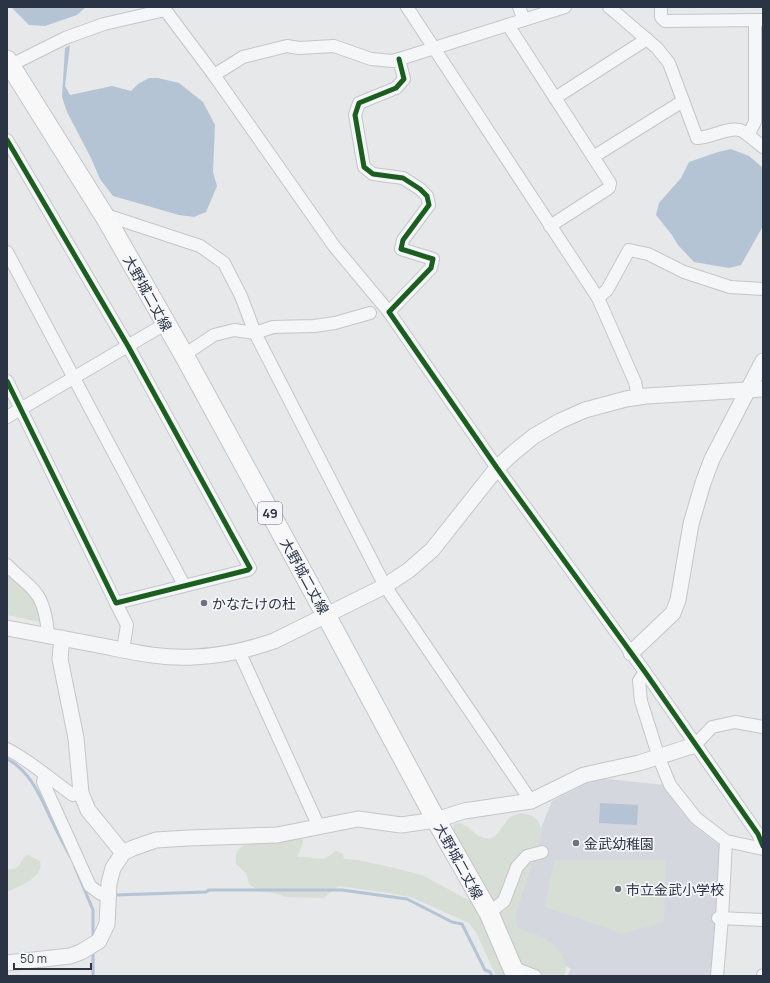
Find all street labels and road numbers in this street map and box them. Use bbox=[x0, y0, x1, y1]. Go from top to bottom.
street label: 大野城二丈線 bbox=[119, 252, 177, 334]
road number: 49 bbox=[258, 502, 282, 524]
street label: 大野城二丈線 bbox=[276, 535, 334, 617]
street label: 大野城二丈線 bbox=[430, 820, 488, 902]

